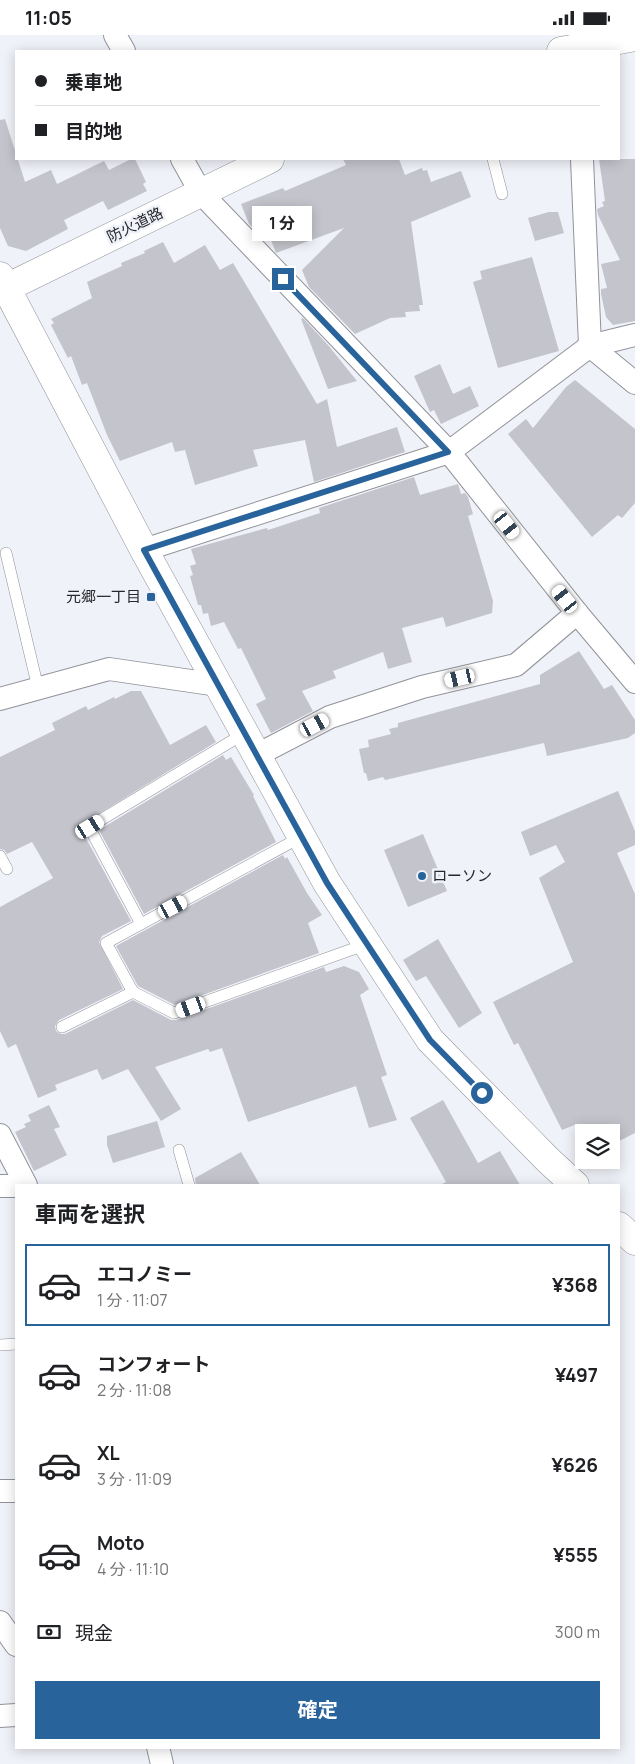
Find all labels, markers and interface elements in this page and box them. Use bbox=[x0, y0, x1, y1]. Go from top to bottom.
text: 11:05 bbox=[25, 5, 72, 31]
text: 乗車地 bbox=[65, 69, 122, 95]
text: 目的地 bbox=[65, 118, 122, 144]
street label: 防火道路 bbox=[103, 202, 166, 247]
callout: 1 分 bbox=[253, 207, 313, 241]
text: 1 分 bbox=[269, 212, 295, 234]
route end bbox=[272, 268, 294, 290]
car bbox=[491, 509, 522, 541]
car bbox=[549, 583, 580, 615]
place label: 元郷一丁目 bbox=[66, 586, 141, 607]
marker: 元郷一丁目 bbox=[145, 591, 157, 603]
car bbox=[443, 667, 476, 689]
car bbox=[298, 711, 331, 739]
car bbox=[73, 813, 106, 841]
place label: ローソン bbox=[432, 865, 492, 886]
marker: ローソン bbox=[416, 870, 428, 882]
car bbox=[156, 893, 189, 921]
car bbox=[174, 995, 207, 1019]
route start bbox=[471, 1082, 493, 1104]
map controls bbox=[575, 1124, 620, 1169]
button: layers bbox=[575, 1124, 620, 1169]
text: 車両を選択 bbox=[35, 1199, 145, 1229]
text: エコノミー bbox=[97, 1261, 192, 1287]
icon: car bbox=[37, 1263, 82, 1308]
text: ¥368 bbox=[552, 1272, 598, 1298]
text: 1 分 · 11:07 bbox=[97, 1289, 168, 1311]
text: コンフォート bbox=[97, 1351, 210, 1377]
icon: car bbox=[37, 1353, 82, 1398]
text: ¥497 bbox=[555, 1362, 598, 1388]
text: 2 分 · 11:08 bbox=[97, 1379, 172, 1401]
text: XL bbox=[97, 1440, 120, 1466]
icon: car bbox=[37, 1443, 82, 1488]
text: ¥626 bbox=[551, 1452, 598, 1478]
text: 3 分 · 11:09 bbox=[97, 1468, 172, 1490]
text: Moto bbox=[97, 1530, 144, 1556]
icon: car bbox=[37, 1533, 82, 1578]
text: ¥555 bbox=[553, 1542, 598, 1568]
text: 4 分 · 11:10 bbox=[97, 1558, 169, 1580]
icon: cash bbox=[35, 1618, 63, 1646]
text: 現金 bbox=[75, 1620, 113, 1646]
text: 300 m bbox=[555, 1621, 600, 1643]
button: 確定 bbox=[35, 1681, 600, 1739]

